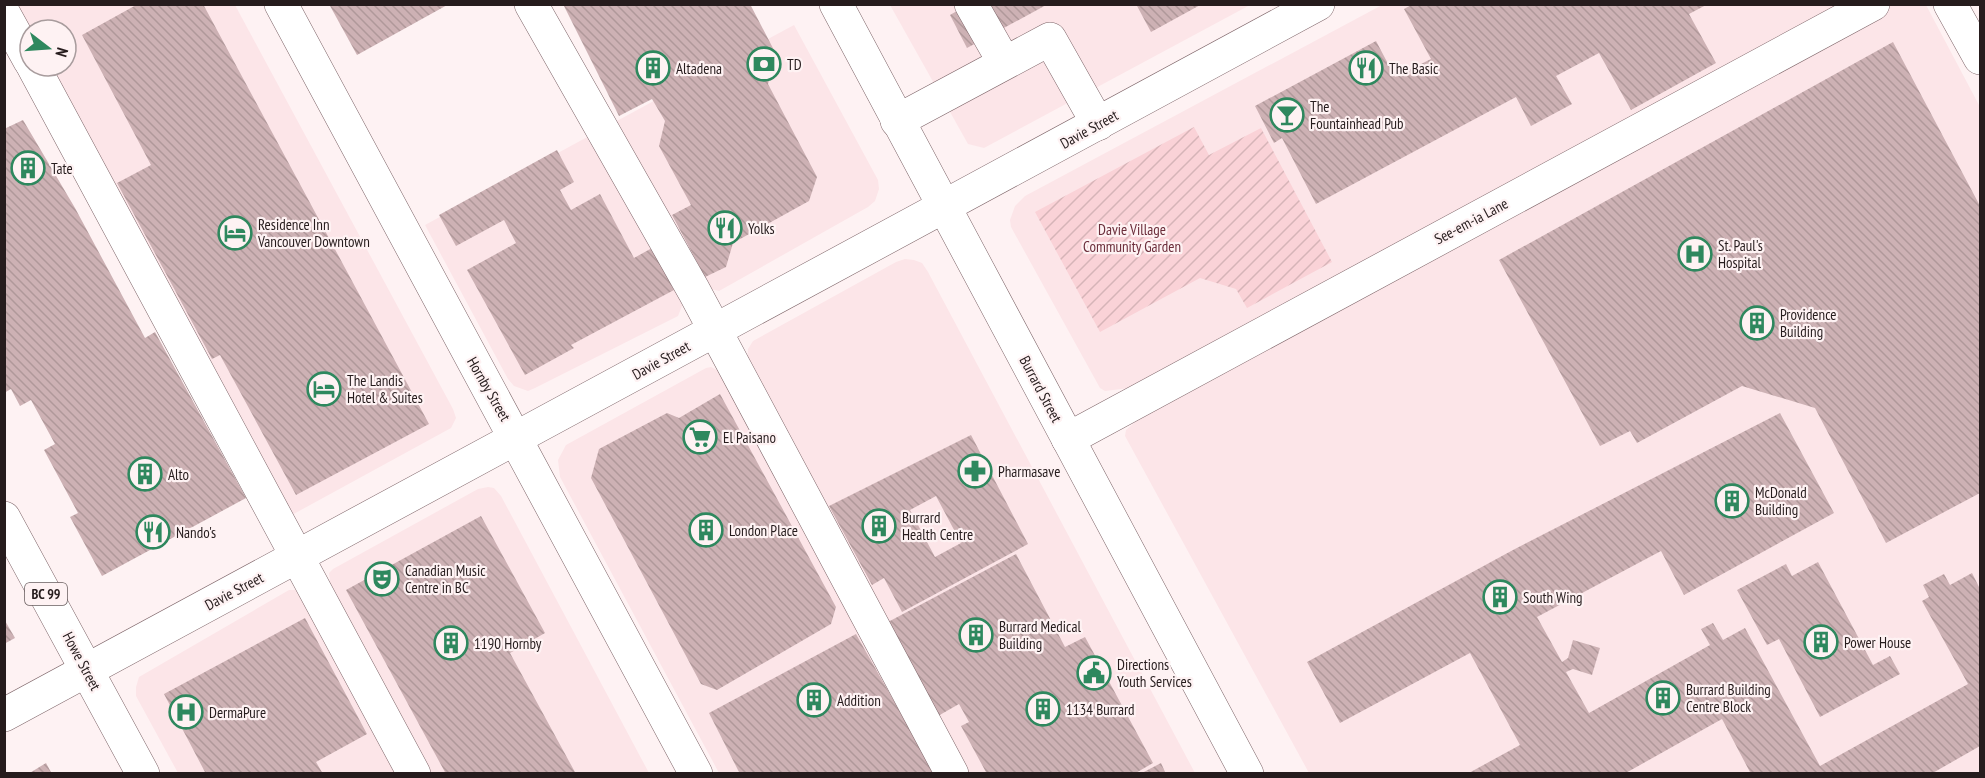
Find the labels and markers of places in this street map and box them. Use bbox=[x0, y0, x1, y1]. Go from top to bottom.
bank icon: TD bbox=[746, 46, 782, 82]
building icon: Altadena bbox=[635, 50, 671, 86]
restaurant icon: The Basic bbox=[1348, 50, 1384, 86]
place label: TD bbox=[787, 55, 802, 74]
place label: Altadena bbox=[676, 59, 722, 78]
place label: The Basic bbox=[1389, 59, 1439, 78]
bar icon: The Fountainhead Pub bbox=[1269, 97, 1305, 133]
place label: The Fountainhead Pub bbox=[1310, 97, 1404, 133]
building icon: Tate bbox=[10, 150, 46, 186]
place label: Tate bbox=[51, 159, 73, 178]
restaurant icon: Yolks bbox=[707, 210, 743, 246]
hotel icon: Residence Inn Vancouver Downtown bbox=[217, 215, 253, 251]
place label: Residence Inn Vancouver Downtown bbox=[257, 215, 370, 251]
place label: Yolks bbox=[748, 219, 775, 238]
hospital icon: St. Paul's Hospital bbox=[1677, 236, 1713, 272]
place label: St. Paul's Hospital bbox=[1718, 236, 1763, 272]
building icon: Providence Building bbox=[1739, 305, 1775, 341]
place label: Providence Building bbox=[1780, 305, 1836, 341]
hotel icon: The Landis Hotel & Suites bbox=[306, 371, 342, 407]
place label: The Landis Hotel & Suites bbox=[347, 371, 423, 407]
supermarket icon: El Paisano bbox=[682, 419, 718, 455]
place label: El Paisano bbox=[723, 428, 776, 447]
pharmacy icon: Pharmasave bbox=[957, 453, 993, 489]
building icon: Alto bbox=[127, 456, 163, 492]
place label: Pharmasave bbox=[998, 462, 1060, 481]
place label: Alto bbox=[168, 465, 189, 484]
building icon: McDonald Building bbox=[1714, 483, 1750, 519]
place label: McDonald Building bbox=[1755, 483, 1807, 519]
building icon: Burrard Health Centre bbox=[861, 508, 897, 544]
place label: Burrard Health Centre bbox=[902, 508, 973, 544]
building icon: London Place bbox=[688, 512, 724, 548]
restaurant icon: Nando's bbox=[135, 514, 171, 550]
place label: London Place bbox=[729, 521, 798, 540]
place label: Nando's bbox=[176, 523, 216, 542]
theatre icon: Canadian Music Centre in BC bbox=[364, 561, 400, 597]
place label: Canadian Music Centre in BC bbox=[405, 561, 486, 597]
building icon: South Wing bbox=[1482, 579, 1518, 615]
place label: South Wing bbox=[1523, 588, 1582, 607]
building icon: Burrard Medical Building bbox=[958, 617, 994, 653]
place label: Burrard Medical Building bbox=[999, 617, 1081, 653]
building icon: Power House bbox=[1803, 624, 1839, 660]
building icon: 1190 Hornby bbox=[433, 625, 469, 661]
place label: Power House bbox=[1844, 633, 1911, 652]
place label: 1190 Hornby bbox=[474, 634, 542, 653]
public building icon: Directions Youth Services bbox=[1076, 655, 1112, 691]
place label: Directions Youth Services bbox=[1117, 655, 1192, 691]
building icon: Burrard Building Centre Block bbox=[1645, 680, 1681, 716]
place label: Burrard Building Centre Block bbox=[1686, 680, 1771, 716]
building icon: Addition bbox=[796, 682, 832, 718]
place label: Addition bbox=[837, 691, 881, 710]
building icon: 1134 Burrard bbox=[1025, 691, 1061, 727]
hospital icon: DermaPure bbox=[168, 694, 204, 730]
place label: 1134 Burrard bbox=[1066, 700, 1135, 719]
place label: DermaPure bbox=[209, 703, 266, 722]

